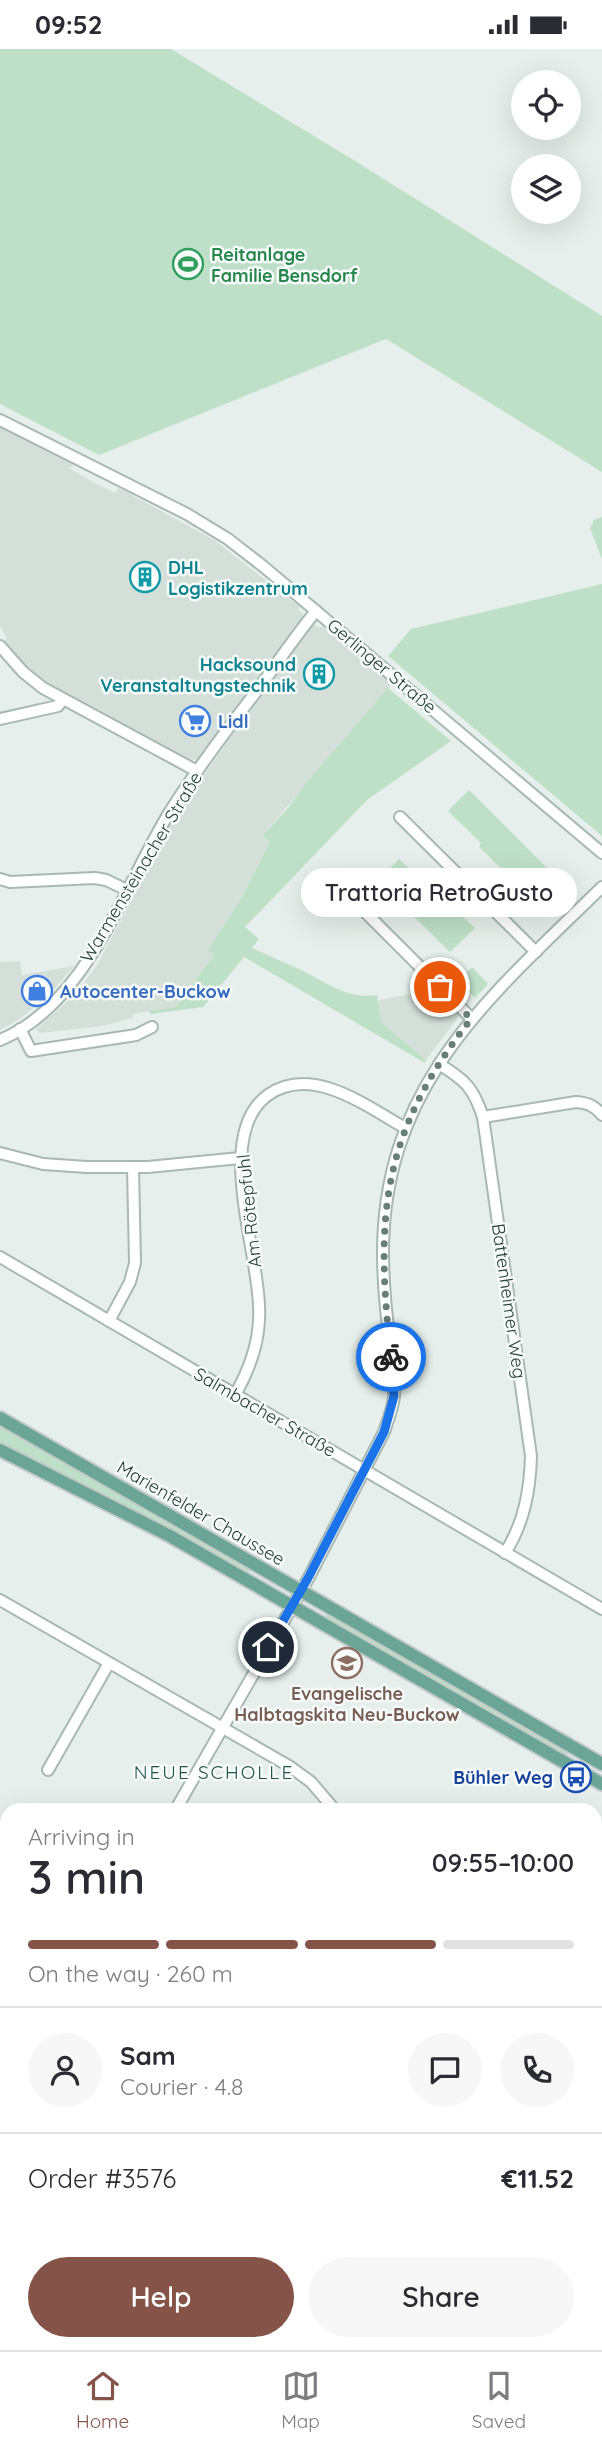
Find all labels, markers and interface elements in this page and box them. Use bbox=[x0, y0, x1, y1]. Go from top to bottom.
text: 09:52 bbox=[35, 8, 103, 41]
map controls bbox=[511, 70, 581, 224]
button: locate bbox=[511, 70, 581, 140]
button: layers bbox=[511, 154, 581, 224]
place label: Reitanlage Familie Bensdorf bbox=[211, 243, 358, 287]
sports icon: Reitanlage Familie Bensdorf bbox=[171, 247, 205, 281]
place label: DHL Logistikzentrum bbox=[168, 556, 308, 600]
building icon: DHL Logistikzentrum bbox=[128, 560, 162, 594]
street label: Gerlinger Straße bbox=[323, 614, 441, 718]
place label: Hacksound Veranstaltungstechnik bbox=[100, 653, 296, 697]
building icon: Hacksound Veranstaltungstechnik bbox=[302, 657, 336, 691]
supermarket icon: Lidl bbox=[178, 704, 212, 738]
place label: Lidl bbox=[218, 710, 249, 733]
street label: Warmensteinacher Straße bbox=[75, 768, 207, 966]
callout: Trattoria RetroGusto bbox=[302, 868, 578, 917]
text: Trattoria RetroGusto bbox=[325, 878, 553, 907]
pin bbox=[410, 957, 470, 1017]
icon: bag bbox=[421, 968, 459, 1006]
shop icon: Autocenter-Buckow bbox=[20, 974, 54, 1008]
place label: Autocenter-Buckow bbox=[60, 980, 231, 1003]
street label: Am Rötepfuhl bbox=[232, 1153, 266, 1269]
street label: Battenheimer Weg bbox=[487, 1222, 531, 1380]
courier bbox=[356, 1322, 426, 1392]
icon: bike bbox=[372, 1338, 410, 1376]
street label: Salmbacher Straße bbox=[190, 1362, 340, 1462]
street label: Marienfelder Chaussee bbox=[113, 1455, 289, 1571]
pin bbox=[238, 1617, 298, 1677]
icon: home bbox=[249, 1628, 287, 1666]
school or university icon: Evangelische Halbtagskita Neu-Buckow bbox=[330, 1646, 364, 1680]
place label: Evangelische Halbtagskita Neu-Buckow bbox=[234, 1682, 460, 1726]
district label: NEUE SCHOLLE bbox=[134, 1760, 294, 1784]
bus stop icon: Bühler Weg bbox=[559, 1760, 593, 1794]
place label: Bühler Weg bbox=[453, 1766, 553, 1789]
text: Arriving in bbox=[28, 1822, 135, 1851]
text: 09:55–10:00 bbox=[432, 1846, 574, 1879]
text: 3 min bbox=[28, 1848, 145, 1906]
text: On the way · 260 m bbox=[28, 1959, 233, 1988]
button: person bbox=[28, 2033, 102, 2107]
button: chat bbox=[408, 2033, 482, 2107]
button: phone bbox=[500, 2033, 574, 2107]
text: Sam bbox=[120, 2039, 176, 2072]
text: Courier · 4.8 bbox=[120, 2072, 243, 2101]
text: Order #3576 bbox=[28, 2162, 176, 2195]
text: €11.52 bbox=[501, 2162, 574, 2195]
button: Help bbox=[28, 2257, 294, 2337]
button: Share bbox=[308, 2257, 574, 2337]
tab: Home bbox=[76, 2367, 129, 2433]
tab: Map bbox=[281, 2367, 320, 2433]
tab: Saved bbox=[472, 2367, 526, 2433]

